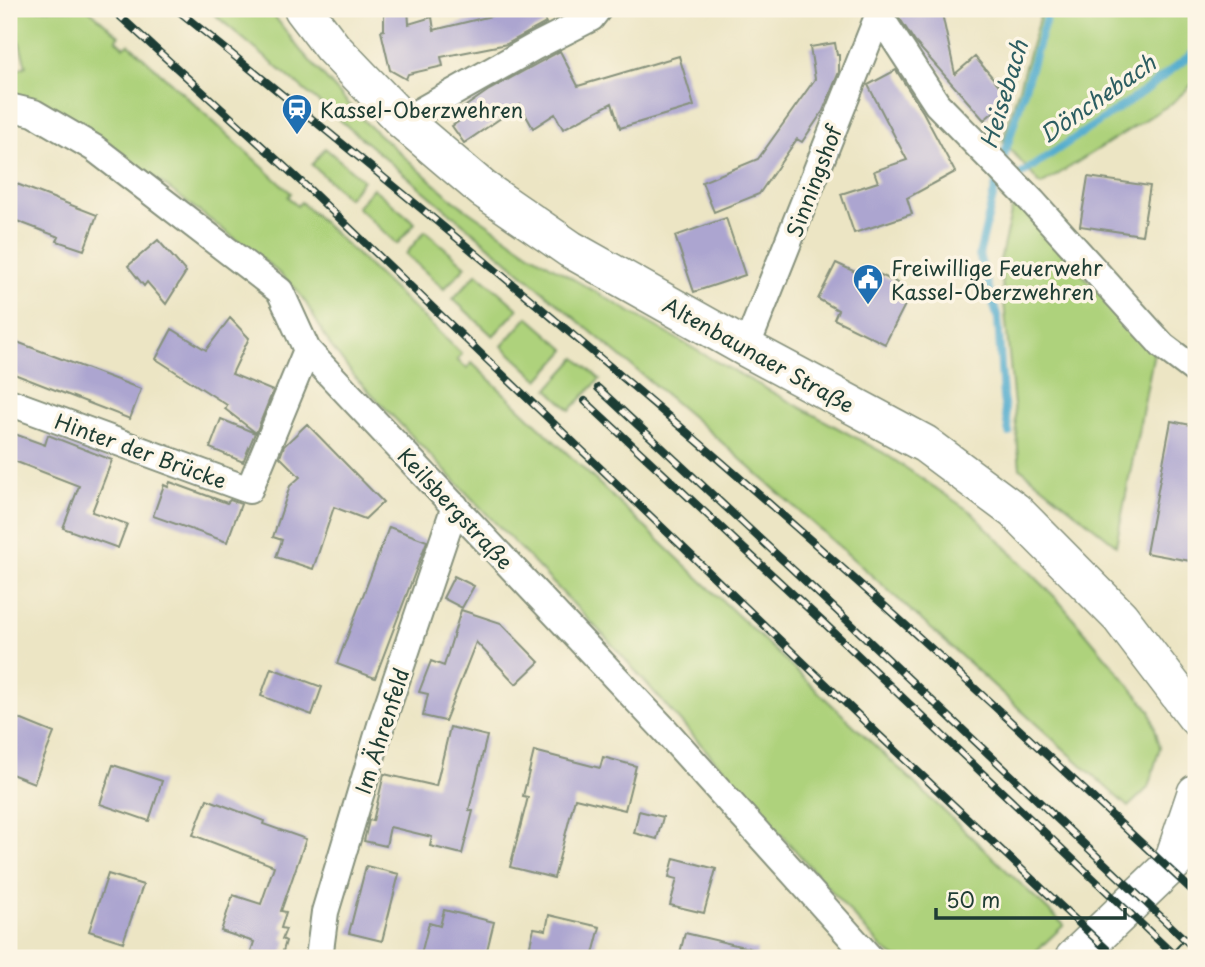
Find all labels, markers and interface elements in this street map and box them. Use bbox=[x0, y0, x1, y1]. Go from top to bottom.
water label: Heisebach bbox=[970, 35, 1036, 152]
water label: Dönchebach bbox=[1032, 45, 1163, 151]
station icon: Kassel-Oberzwehren bbox=[280, 92, 314, 136]
place label: Kassel-Oberzwehren bbox=[320, 93, 524, 125]
street label: Sinningshof bbox=[777, 119, 850, 241]
place label: Freiwillige Feuerwehr Kassel-Oberzwehren bbox=[891, 251, 1103, 307]
public building icon: Freiwillige Feuerwehr Kassel-Oberzwehren bbox=[851, 262, 885, 306]
street label: Altenbaunaer Straße bbox=[658, 288, 860, 420]
street label: Hinter der Brücke bbox=[51, 404, 231, 496]
street label: Keilsbergstraße bbox=[391, 440, 521, 576]
street label: Im Ährenfeld bbox=[346, 664, 416, 798]
scale bar bbox=[936, 876, 1124, 920]
text: 50 m bbox=[946, 883, 1000, 915]

